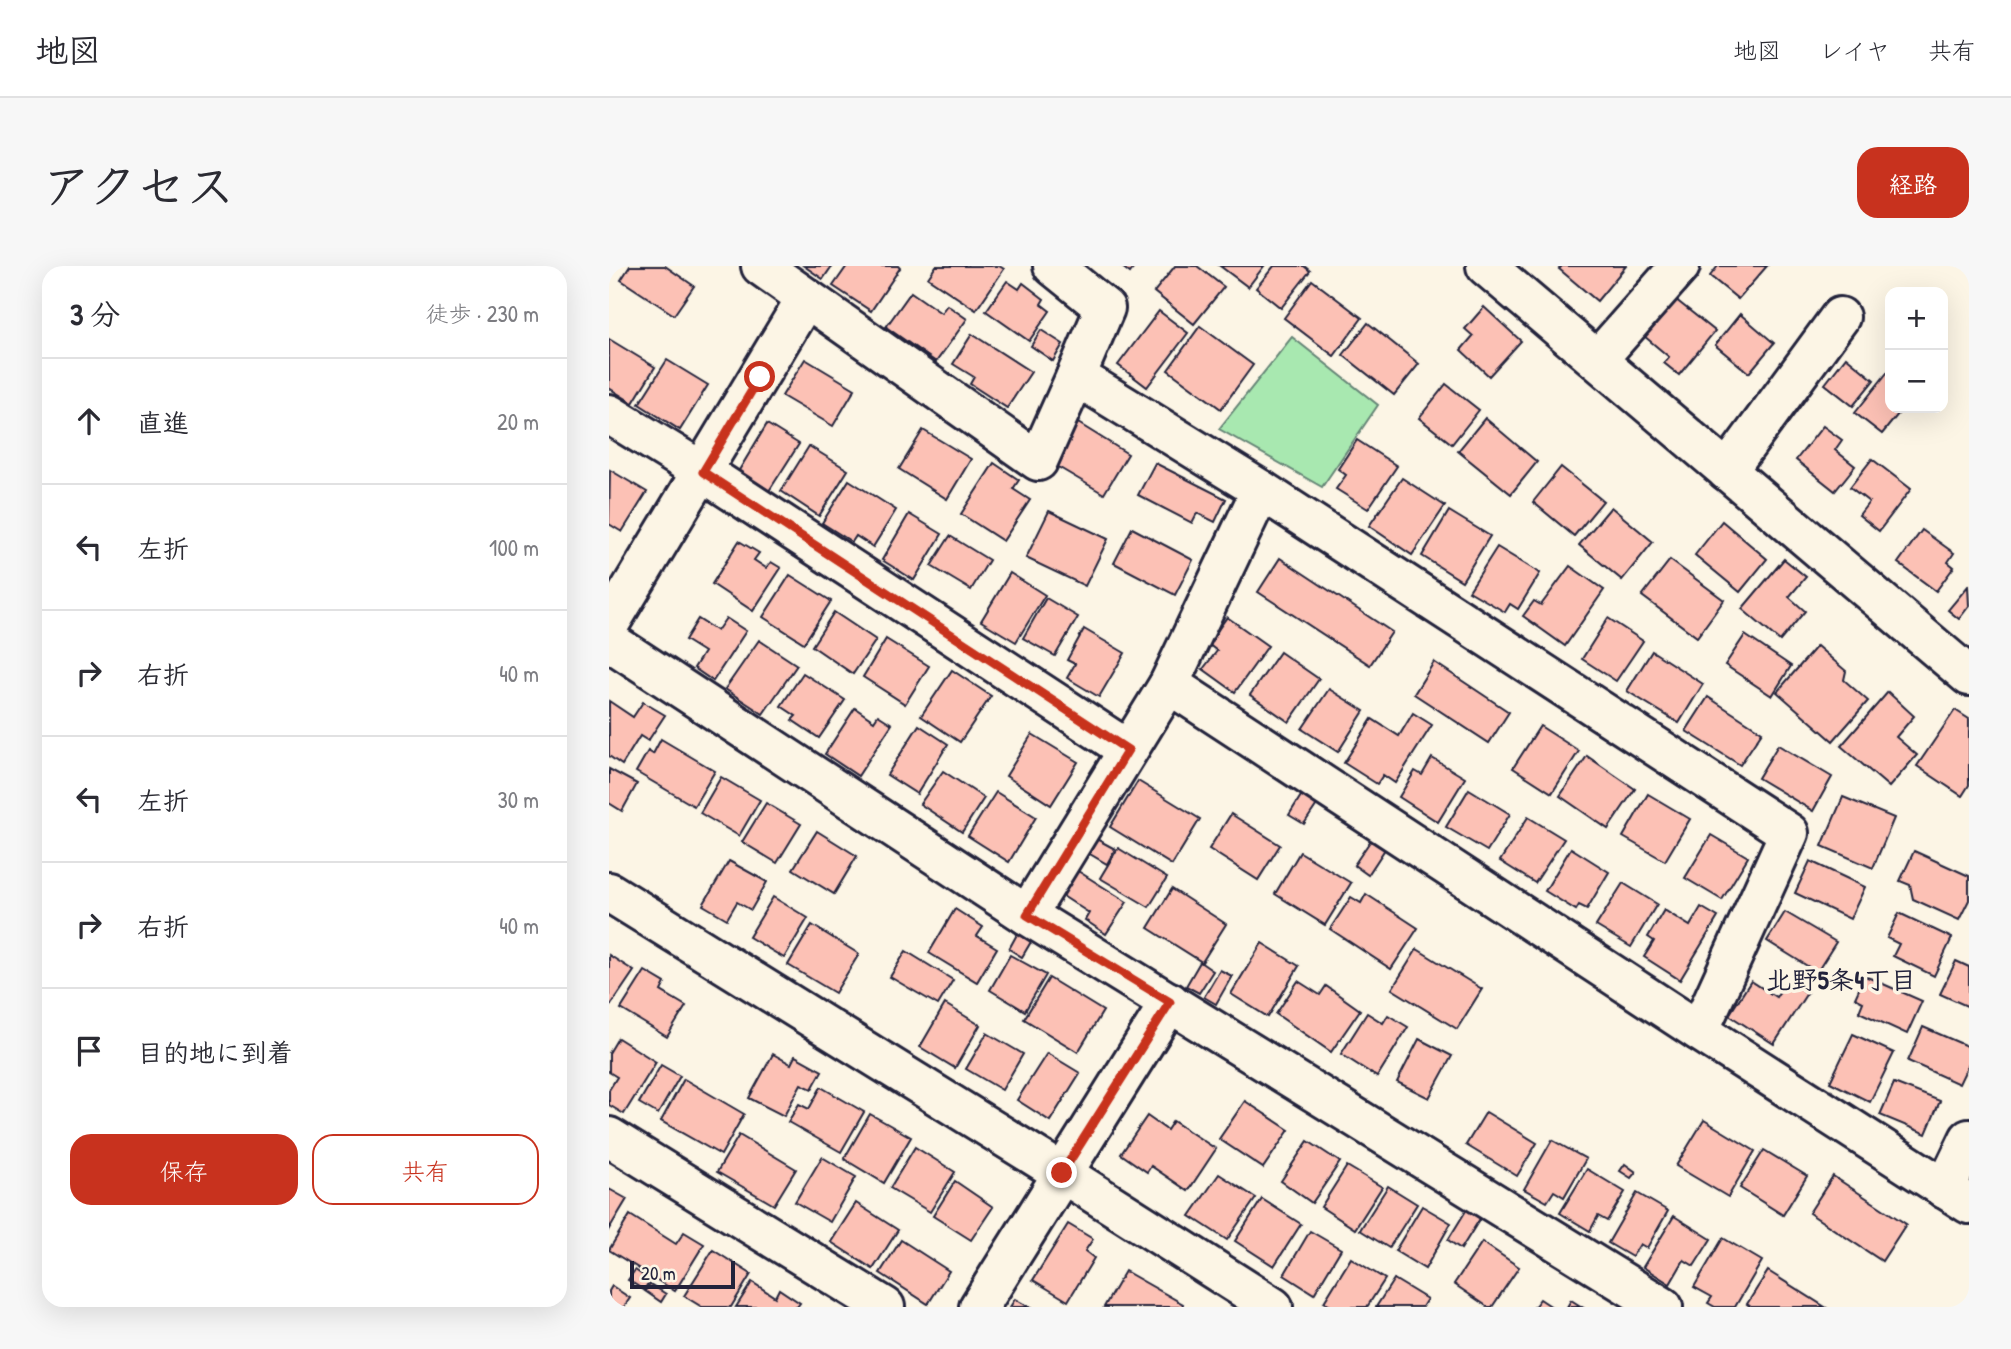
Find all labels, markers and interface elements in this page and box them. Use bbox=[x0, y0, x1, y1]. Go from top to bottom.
text: 地図 bbox=[35, 28, 101, 72]
text: 地図 bbox=[1733, 34, 1781, 66]
text: レイヤ bbox=[1819, 34, 1890, 66]
text: 共有 bbox=[1928, 34, 1976, 66]
button: 経路 bbox=[1857, 147, 1969, 218]
text: アクセス bbox=[42, 152, 235, 218]
map controls bbox=[1885, 287, 1948, 413]
button: + bbox=[1885, 287, 1948, 350]
text: 3 分 bbox=[70, 294, 120, 334]
text: 徒歩 · 230 m bbox=[426, 298, 539, 329]
button: − bbox=[1885, 350, 1948, 413]
route start bbox=[744, 361, 775, 392]
icon: ahead bbox=[70, 402, 108, 440]
text: 直進 bbox=[137, 405, 189, 440]
text: 20 m bbox=[497, 406, 539, 437]
icon: left bbox=[70, 528, 108, 566]
text: 左折 bbox=[137, 531, 189, 566]
text: 100 m bbox=[489, 532, 539, 563]
icon: right bbox=[70, 654, 108, 692]
text: 右折 bbox=[137, 657, 189, 692]
text: 40 m bbox=[499, 658, 539, 689]
icon: left bbox=[70, 780, 108, 818]
text: 左折 bbox=[137, 783, 189, 818]
text: 30 m bbox=[497, 784, 539, 815]
icon: right bbox=[70, 906, 108, 944]
text: 右折 bbox=[137, 909, 189, 944]
text: 40 m bbox=[499, 910, 539, 941]
district label: 北野5条4丁目 bbox=[1766, 962, 1916, 997]
icon: arrive bbox=[70, 1032, 108, 1070]
text: 目的地に到着 bbox=[137, 1035, 293, 1070]
button: 保存 bbox=[70, 1134, 298, 1205]
button: 共有 bbox=[312, 1134, 539, 1205]
route end bbox=[1046, 1157, 1077, 1188]
scale bar bbox=[630, 1258, 735, 1290]
text: 20 m bbox=[641, 1260, 676, 1286]

